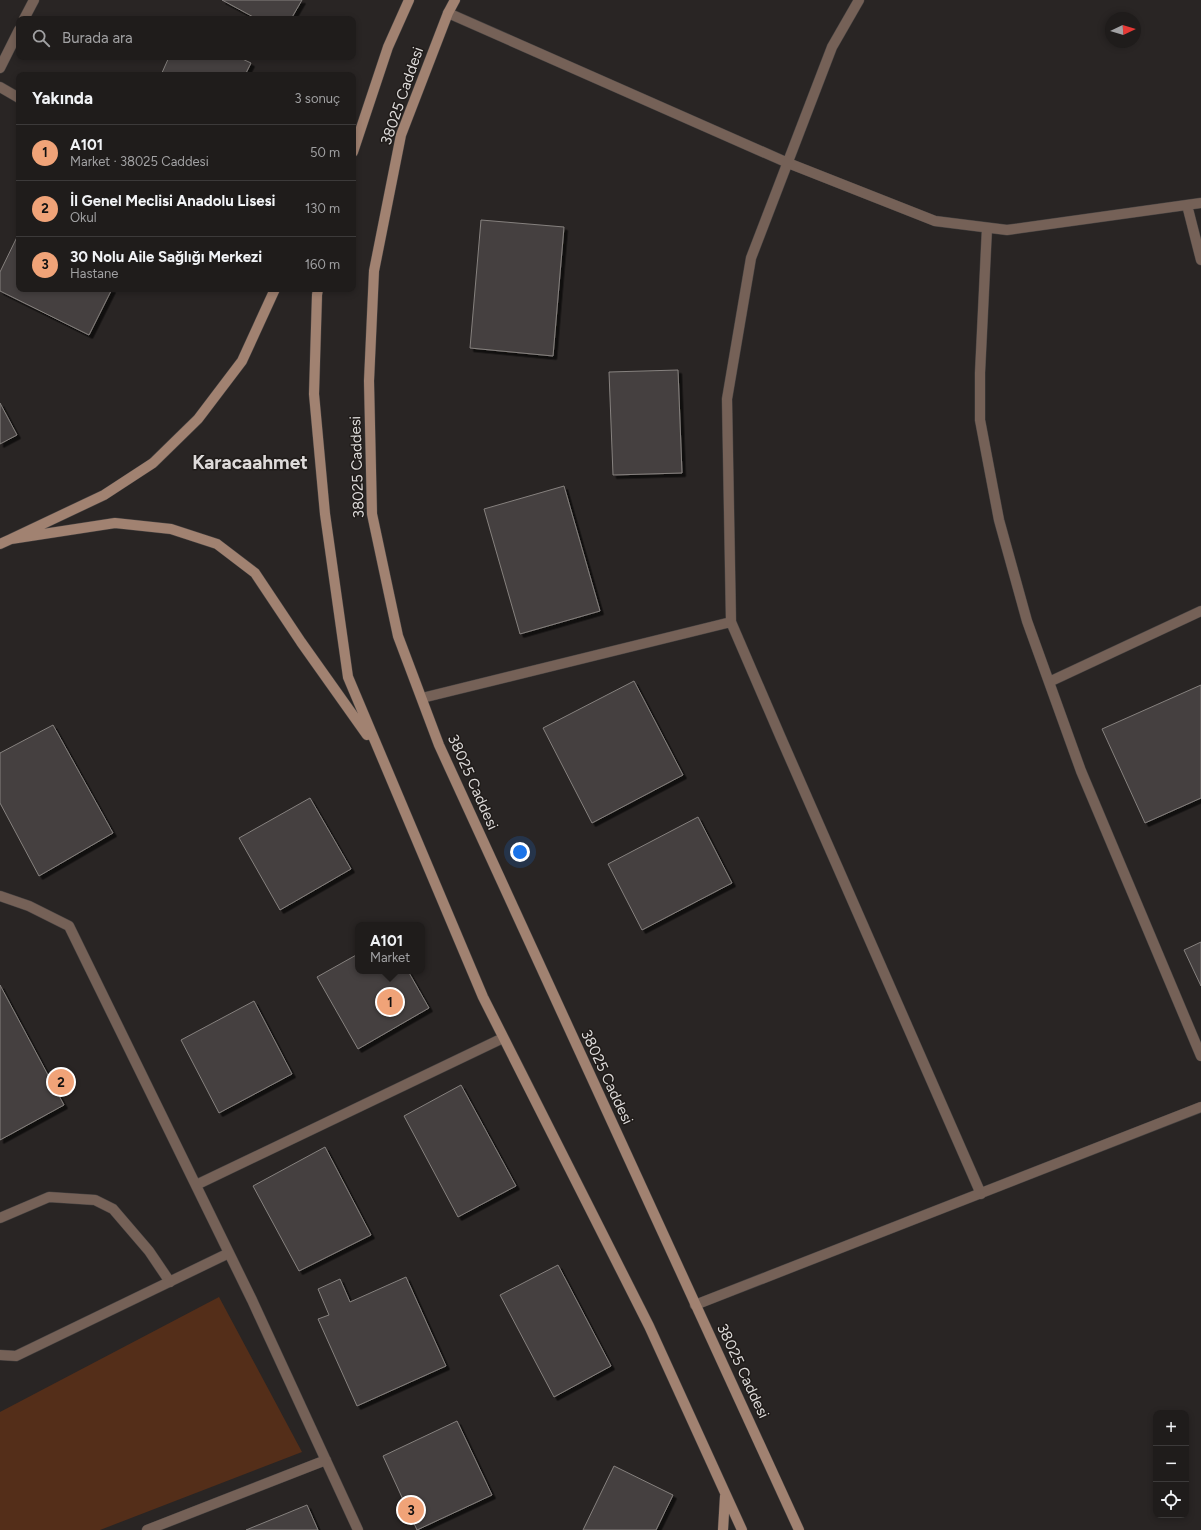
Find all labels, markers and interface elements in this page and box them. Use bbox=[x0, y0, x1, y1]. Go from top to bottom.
north arrow bbox=[1105, 12, 1141, 48]
search box bbox=[16, 16, 356, 60]
icon: search bbox=[30, 27, 52, 49]
text: Burada ara bbox=[62, 29, 133, 47]
street label: 38025 Caddesi bbox=[377, 45, 427, 147]
text: Yakında bbox=[32, 88, 93, 108]
text: 3 sonuç bbox=[295, 91, 340, 106]
text: A101 bbox=[70, 136, 103, 154]
text: 1 bbox=[42, 145, 48, 160]
text: 50 m bbox=[310, 145, 340, 160]
text: Market · 38025 Caddesi bbox=[70, 154, 209, 169]
text: İl Genel Meclisi Anadolu Lisesi bbox=[70, 192, 275, 210]
text: 2 bbox=[41, 201, 49, 216]
text: 130 m bbox=[305, 201, 340, 216]
text: Okul bbox=[70, 210, 97, 225]
text: 30 Nolu Aile Sağlığı Merkezi bbox=[70, 248, 262, 266]
text: 3 bbox=[41, 257, 49, 272]
text: 160 m bbox=[305, 257, 340, 272]
text: Hastane bbox=[70, 266, 118, 281]
street label: 38025 Caddesi bbox=[346, 416, 368, 518]
district label: Karacaahmet bbox=[192, 451, 308, 474]
street label: 38025 Caddesi bbox=[444, 732, 502, 832]
your location bbox=[510, 842, 530, 862]
popup bbox=[355, 922, 425, 974]
text: A101 bbox=[370, 932, 403, 950]
text: Market bbox=[370, 950, 410, 965]
pin: 1 bbox=[377, 987, 403, 1017]
street label: 38025 Caddesi bbox=[577, 1027, 637, 1127]
pin: 2 bbox=[48, 1067, 74, 1097]
street label: 38025 Caddesi bbox=[713, 1321, 773, 1421]
map controls bbox=[1153, 1410, 1189, 1518]
button: + bbox=[1153, 1410, 1189, 1446]
button: − bbox=[1153, 1446, 1189, 1482]
button: locate bbox=[1153, 1482, 1189, 1518]
pin: 3 bbox=[398, 1495, 424, 1525]

